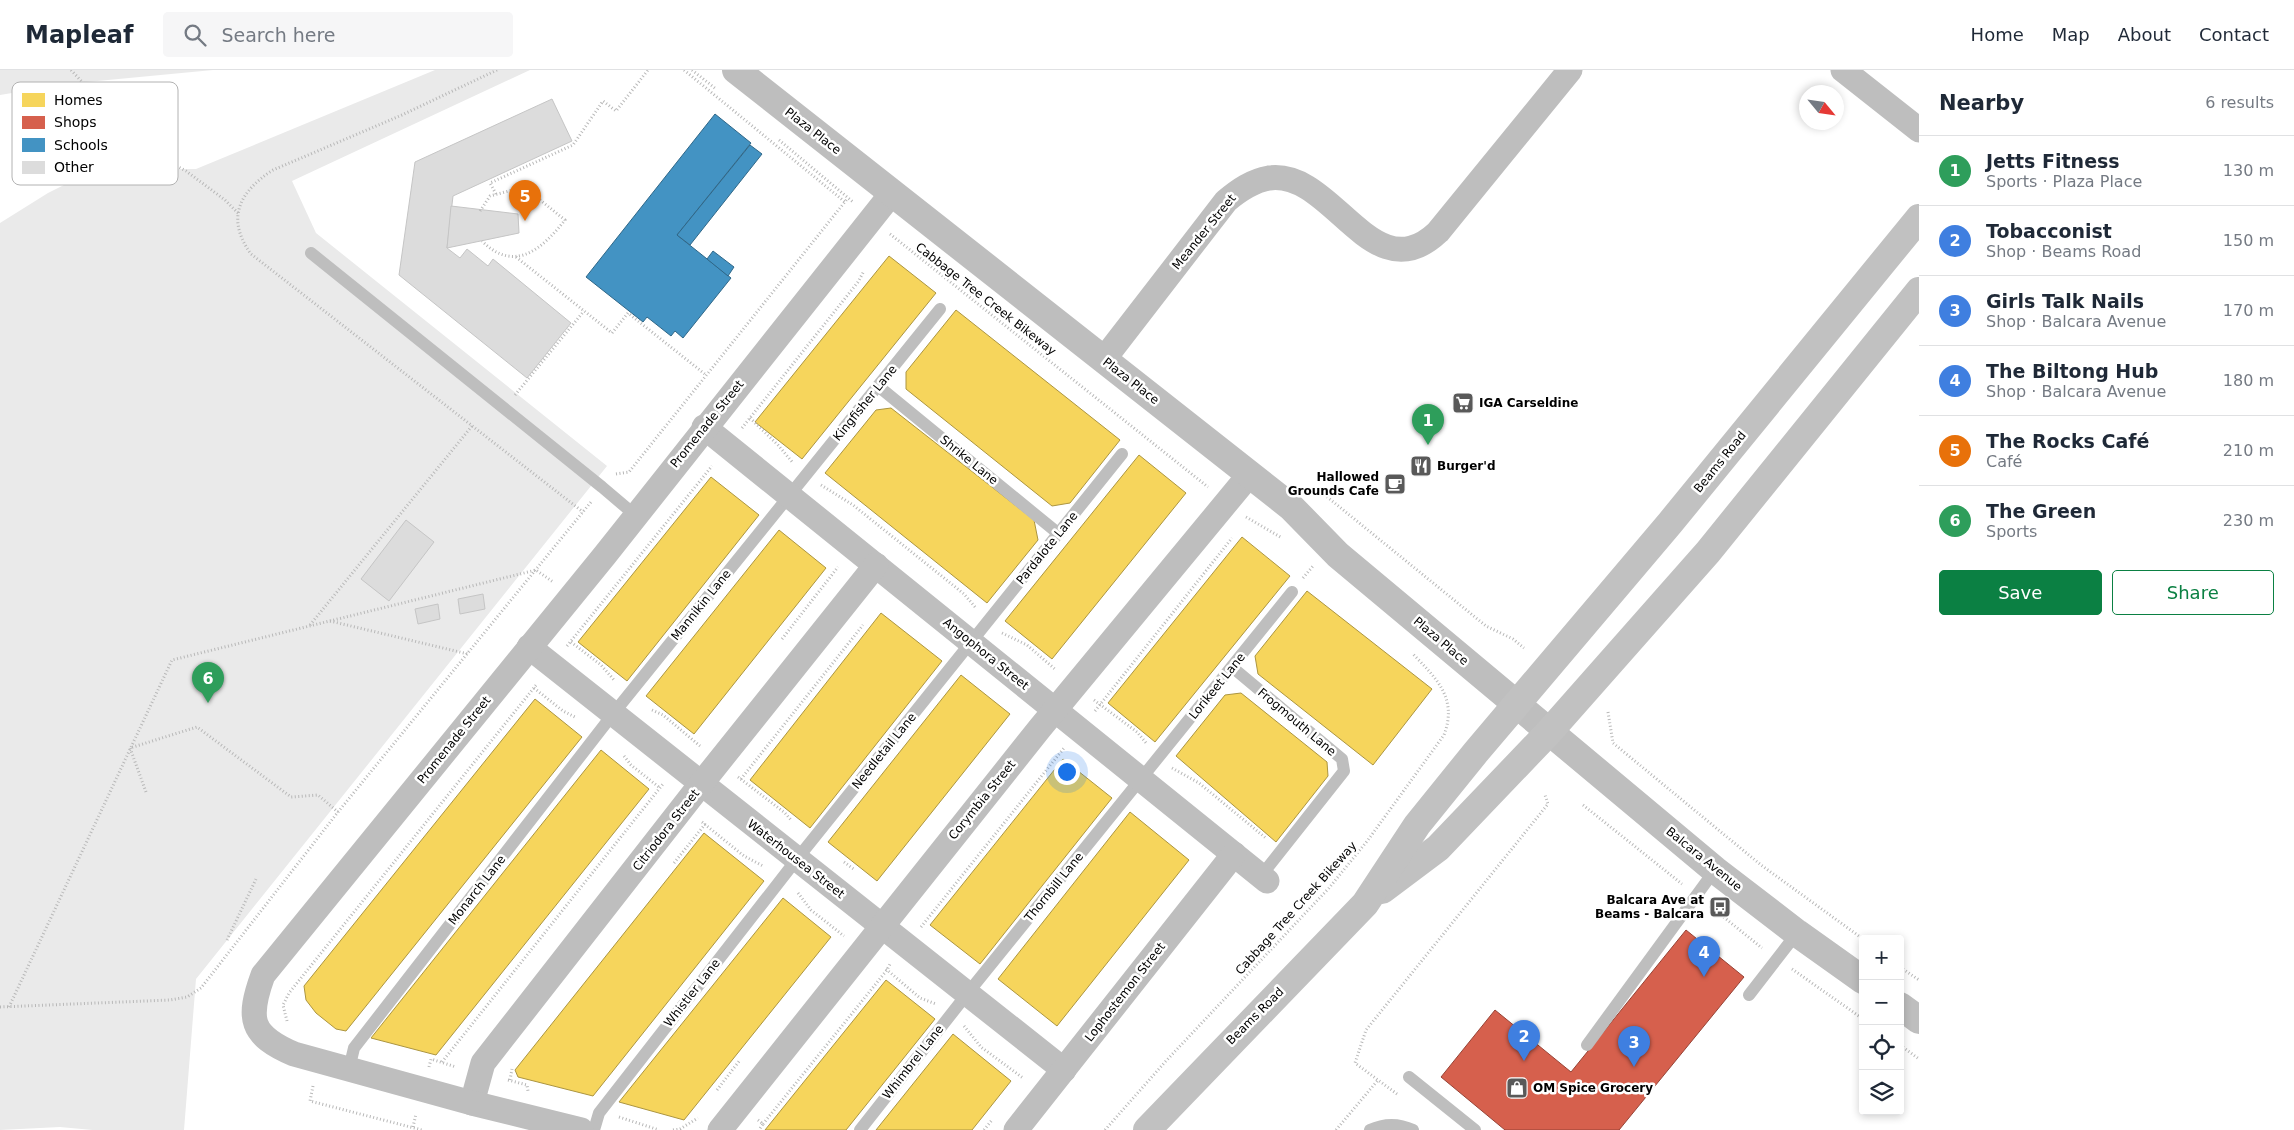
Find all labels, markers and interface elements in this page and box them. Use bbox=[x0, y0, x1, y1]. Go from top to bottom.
search box bbox=[163, 12, 513, 57]
text: Mapleaf bbox=[25, 21, 133, 49]
icon: search bbox=[181, 21, 209, 49]
text: Search here bbox=[221, 24, 336, 46]
text: Home bbox=[1971, 24, 2024, 45]
text: Map bbox=[2052, 24, 2090, 45]
text: About bbox=[2118, 24, 2171, 45]
text: Contact bbox=[2199, 24, 2269, 45]
legend bbox=[12, 82, 178, 185]
north arrow bbox=[1799, 85, 1844, 130]
text: Nearby bbox=[1939, 91, 2024, 115]
text: Homes bbox=[54, 92, 103, 108]
text: 6 results bbox=[2205, 93, 2274, 112]
street label: Plaza Place bbox=[782, 105, 844, 157]
text: Shops bbox=[54, 114, 97, 130]
text: Schools bbox=[54, 137, 108, 153]
text: Jetts Fitness bbox=[1986, 150, 2120, 172]
text: Other bbox=[54, 159, 94, 175]
text: 1 bbox=[1949, 161, 1961, 180]
text: 130 m bbox=[2223, 161, 2274, 180]
text: Sports · Plaza Place bbox=[1986, 172, 2142, 191]
pin: 5 bbox=[509, 180, 541, 221]
street label: Meander Street bbox=[1169, 191, 1239, 273]
text: Tobacconist bbox=[1986, 220, 2112, 242]
text: 2 bbox=[1949, 231, 1961, 250]
text: 150 m bbox=[2223, 231, 2274, 250]
street label: Cabbage Tree Creek Bikeway bbox=[913, 240, 1059, 358]
text: Shop · Beams Road bbox=[1986, 242, 2141, 261]
text: Girls Talk Nails bbox=[1986, 290, 2144, 312]
text: 3 bbox=[1949, 301, 1961, 320]
text: 170 m bbox=[2223, 301, 2274, 320]
text: Shop · Balcara Avenue bbox=[1986, 312, 2166, 331]
street label: Plaza Place bbox=[1100, 355, 1162, 407]
text: The Biltong Hub bbox=[1986, 360, 2158, 382]
street label: Kingfisher Lane bbox=[830, 362, 900, 444]
text: 4 bbox=[1949, 371, 1961, 390]
text: 180 m bbox=[2223, 371, 2274, 390]
street label: Promenade Street bbox=[667, 377, 747, 471]
text: Shop · Balcara Avenue bbox=[1986, 382, 2166, 401]
supermarket icon: IGA Carseldine bbox=[1451, 391, 1475, 415]
place label: IGA Carseldine bbox=[1479, 396, 1578, 410]
pin: 1 bbox=[1412, 404, 1444, 445]
street label: Beams Road bbox=[1691, 429, 1749, 495]
text: The Rocks Café bbox=[1986, 430, 2149, 452]
street label: Shrike Lane bbox=[937, 432, 1001, 488]
text: 5 bbox=[1949, 441, 1961, 460]
text: 210 m bbox=[2223, 441, 2274, 460]
text: Café bbox=[1986, 452, 2022, 471]
restaurant icon: Burger'd bbox=[1409, 454, 1433, 478]
place label: Burger'd bbox=[1437, 459, 1496, 473]
place label: Hallowed Grounds Cafe bbox=[1288, 470, 1379, 498]
cafe icon: Hallowed Grounds Cafe bbox=[1383, 472, 1407, 496]
text: The Green bbox=[1986, 500, 2096, 522]
street label: Pardalote Lane bbox=[1013, 509, 1081, 587]
text: 6 bbox=[1949, 511, 1961, 530]
text: 230 m bbox=[2223, 511, 2274, 530]
text: Sports bbox=[1986, 522, 2037, 541]
street label: Mannikin Lane bbox=[668, 567, 734, 643]
button: Save bbox=[1939, 570, 2102, 615]
button: Share bbox=[2112, 570, 2274, 615]
street label: Plaza Place bbox=[1411, 614, 1471, 668]
street label: Angophora Street bbox=[940, 615, 1032, 693]
street label: Lorikeet Lane bbox=[1186, 650, 1248, 722]
pin: 6 bbox=[192, 662, 224, 703]
street label: Frogmouth Lane bbox=[1255, 685, 1339, 759]
street label: Promenade Street bbox=[414, 693, 494, 787]
street label: Needletail Lane bbox=[849, 710, 919, 792]
street label: Corymbia Street bbox=[946, 757, 1018, 842]
your location bbox=[1054, 759, 1080, 785]
street label: Citriodora Street bbox=[630, 786, 702, 874]
street label: Waterhousea Street bbox=[745, 817, 847, 901]
street label: Balcara Avenue bbox=[1663, 824, 1745, 894]
street label: Cabbage Tree Creek Bikeway bbox=[1232, 839, 1360, 977]
street label: Thornbill Lane bbox=[1021, 850, 1086, 925]
street label: Monarch Lane bbox=[446, 852, 508, 928]
place label: Balcara Ave at Beams - Balcara bbox=[1595, 893, 1704, 921]
bus stop icon: Balcara Ave at Beams - Balcara bbox=[1708, 895, 1732, 919]
map controls bbox=[1859, 935, 1904, 1115]
button: + bbox=[1859, 935, 1904, 980]
pin: 4 bbox=[1688, 936, 1720, 977]
street label: Lophostemon Street bbox=[1082, 940, 1168, 1044]
street label: Whistler Lane bbox=[661, 956, 723, 1030]
button: − bbox=[1859, 980, 1904, 1025]
street label: Beams Road bbox=[1224, 985, 1286, 1047]
pin: 2 bbox=[1508, 1020, 1540, 1061]
street label: Whimbrel Lane bbox=[880, 1022, 946, 1102]
button: locate bbox=[1859, 1025, 1904, 1070]
pin: 3 bbox=[1618, 1026, 1650, 1067]
button: layers bbox=[1859, 1070, 1904, 1115]
shop icon: OM Spice Grocery bbox=[1505, 1076, 1529, 1100]
place label: OM Spice Grocery bbox=[1533, 1081, 1653, 1095]

